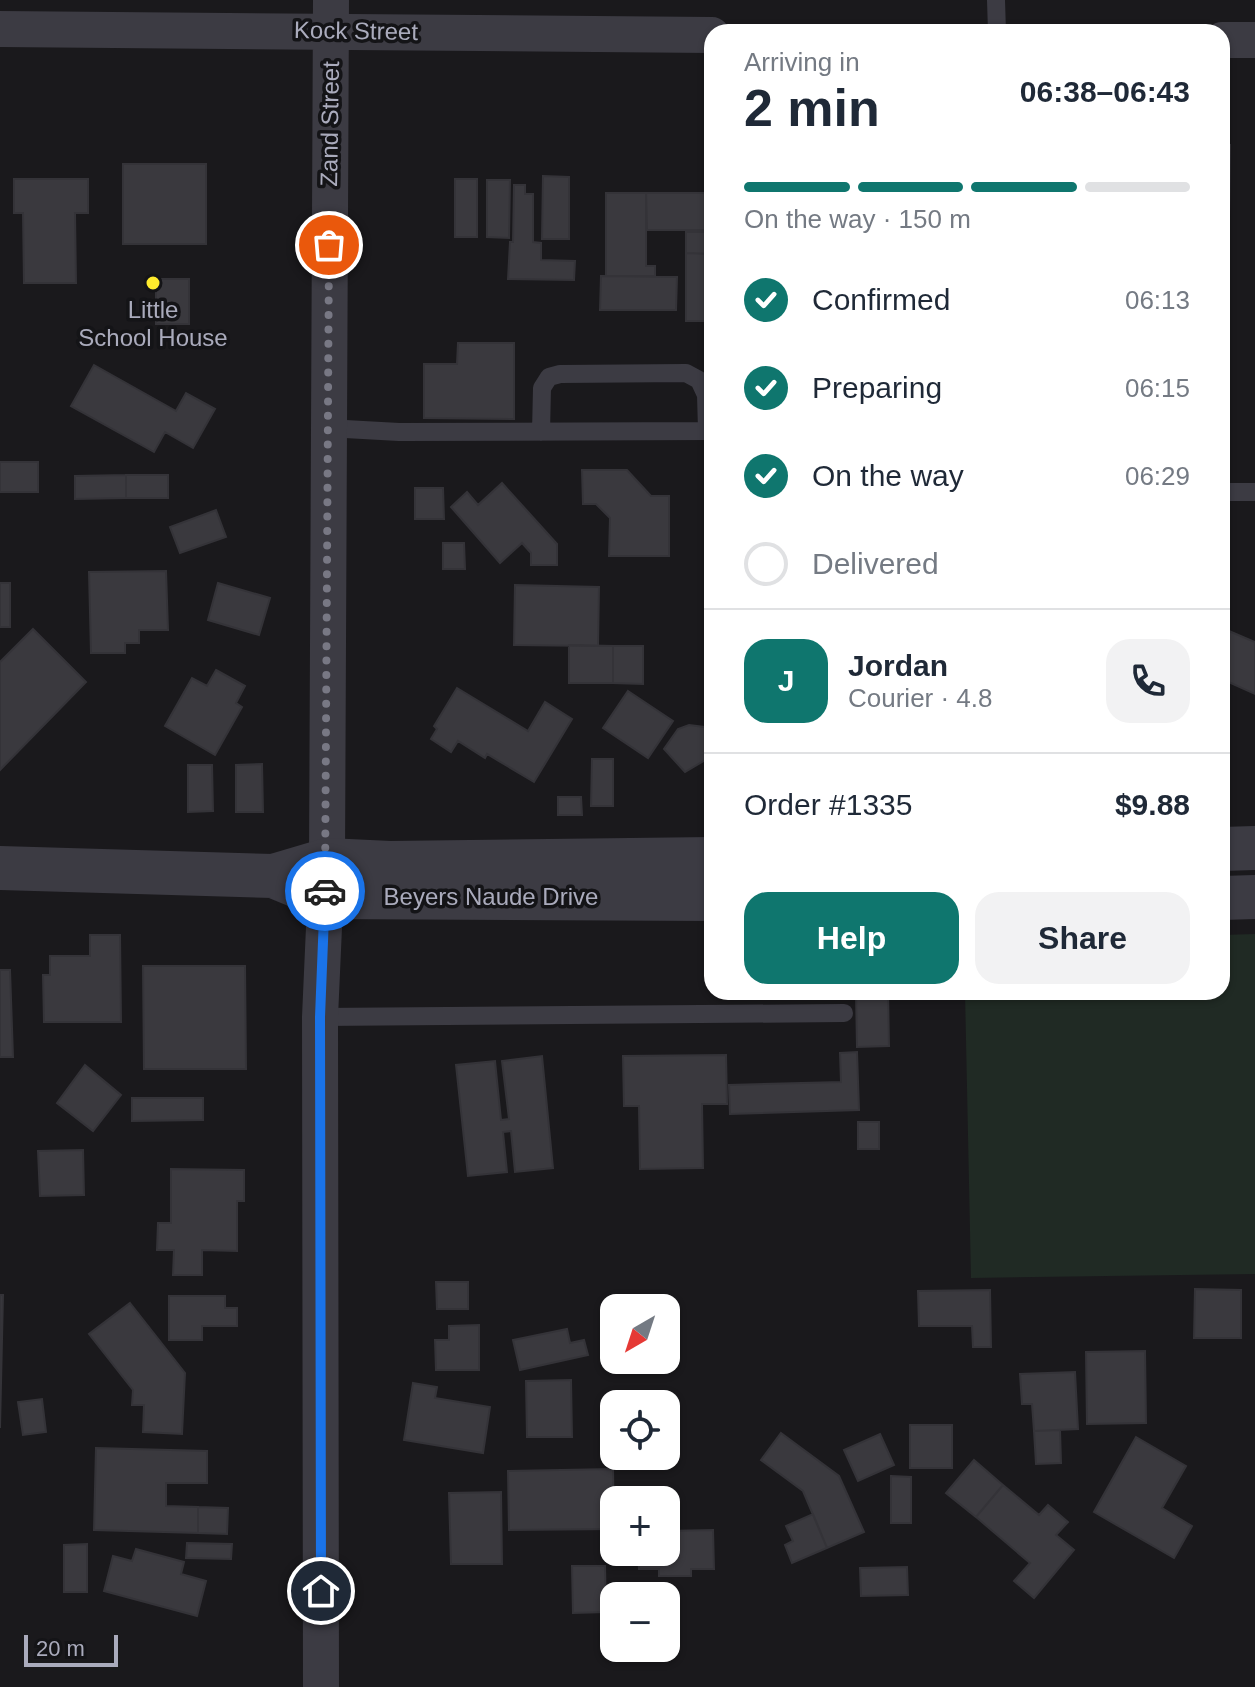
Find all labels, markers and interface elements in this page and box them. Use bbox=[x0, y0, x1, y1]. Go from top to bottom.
street label: Kock Street bbox=[294, 16, 419, 45]
text: Arriving in bbox=[744, 47, 860, 77]
street label: Zand Street bbox=[315, 61, 344, 187]
text: 06:38–06:43 bbox=[1020, 75, 1190, 108]
text: 2 min bbox=[744, 79, 880, 137]
text: On the way · 150 m bbox=[744, 204, 971, 234]
pin bbox=[295, 211, 363, 279]
icon: bag bbox=[307, 223, 351, 267]
marker: Little School House bbox=[144, 274, 162, 292]
icon: check bbox=[744, 278, 788, 322]
text: Confirmed bbox=[812, 283, 950, 316]
text: 06:13 bbox=[1125, 285, 1190, 315]
place label: Little School House bbox=[78, 296, 228, 351]
icon: check bbox=[744, 366, 788, 410]
text: Preparing bbox=[812, 371, 942, 404]
text: 06:15 bbox=[1125, 373, 1190, 403]
icon: check bbox=[744, 454, 788, 498]
text: On the way bbox=[812, 459, 964, 492]
text: 06:29 bbox=[1125, 461, 1190, 491]
text: Delivered bbox=[812, 547, 939, 580]
button: phone bbox=[1106, 639, 1190, 723]
text: Jordan bbox=[848, 649, 948, 682]
text: J bbox=[778, 664, 794, 697]
text: Courier · 4.8 bbox=[848, 683, 993, 713]
text: Order #1335 bbox=[744, 788, 912, 821]
text: $9.88 bbox=[1115, 788, 1190, 821]
courier bbox=[285, 851, 365, 931]
icon: car bbox=[303, 869, 347, 913]
street label: Beyers Naude Drive bbox=[384, 883, 598, 910]
button: Help bbox=[744, 892, 959, 984]
button: Share bbox=[975, 892, 1190, 984]
north arrow bbox=[600, 1294, 680, 1374]
map controls bbox=[600, 1294, 680, 1662]
button: locate bbox=[600, 1390, 680, 1470]
button: + bbox=[600, 1486, 680, 1566]
pin bbox=[287, 1557, 355, 1625]
icon: home bbox=[299, 1569, 343, 1613]
button: − bbox=[600, 1582, 680, 1662]
scale bar bbox=[24, 1631, 118, 1667]
text: 20 m bbox=[36, 1636, 85, 1661]

